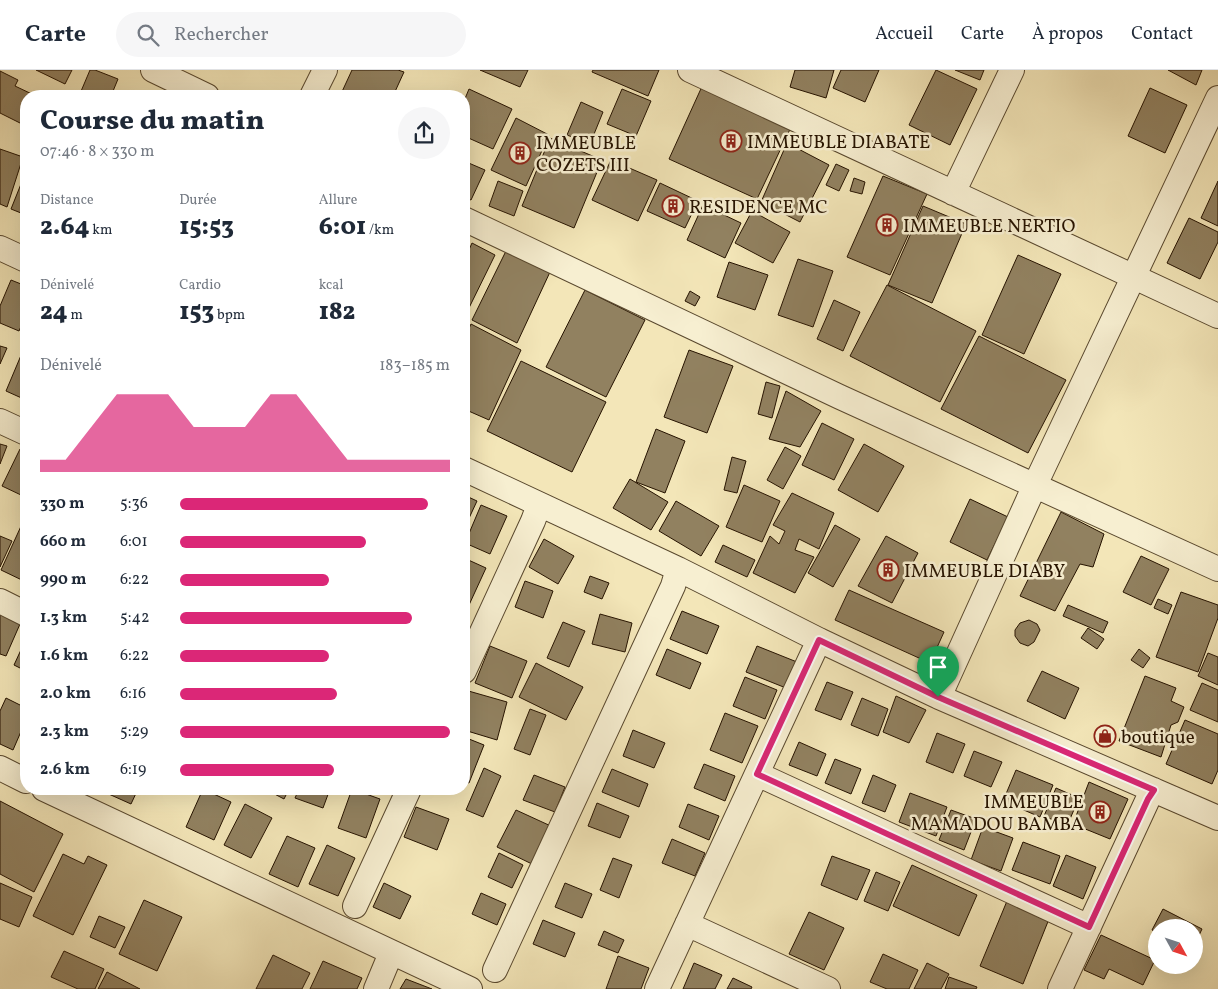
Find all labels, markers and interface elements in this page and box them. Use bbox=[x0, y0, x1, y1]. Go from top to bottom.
search box bbox=[116, 12, 466, 57]
text: Carte bbox=[25, 18, 86, 52]
icon: search bbox=[134, 21, 162, 49]
text: Rechercher bbox=[174, 22, 268, 48]
text: Accueil bbox=[875, 22, 933, 47]
text: Carte bbox=[961, 22, 1004, 47]
text: À propos bbox=[1032, 22, 1103, 47]
text: Contact bbox=[1131, 22, 1193, 47]
text: Course du matin bbox=[40, 102, 265, 141]
button: share bbox=[398, 107, 450, 159]
building icon: IMMEUBLE DIABATE bbox=[719, 129, 743, 153]
place label: IMMEUBLE DIABATE bbox=[747, 130, 930, 156]
place label: IMMEUBLE COZETS III bbox=[536, 131, 636, 179]
text: 07:46 · 8 × 330 m bbox=[40, 141, 154, 163]
building icon: IMMEUBLE COZETS III bbox=[508, 141, 532, 165]
text: Distance bbox=[40, 191, 94, 210]
text: Durée bbox=[179, 191, 217, 210]
text: Allure bbox=[319, 191, 357, 210]
building icon: RESIDENCE MC bbox=[661, 194, 685, 218]
place label: RESIDENCE MC bbox=[689, 195, 828, 221]
text: 2.64 bbox=[40, 210, 90, 245]
text: 15:53 bbox=[179, 210, 234, 245]
text: 6:01 bbox=[319, 210, 366, 245]
building icon: IMMEUBLE NERTIO bbox=[875, 213, 899, 237]
place label: IMMEUBLE NERTIO bbox=[903, 214, 1076, 240]
text: km bbox=[90, 221, 112, 240]
text: /km bbox=[366, 221, 394, 240]
text: Dénivelé bbox=[40, 276, 94, 295]
text: Cardio bbox=[179, 276, 221, 295]
text: kcal bbox=[319, 276, 344, 295]
text: 24 bbox=[40, 295, 68, 330]
text: 153 bbox=[179, 295, 214, 330]
text: 182 bbox=[319, 295, 355, 330]
text: m bbox=[68, 306, 83, 325]
text: bpm bbox=[214, 306, 245, 325]
text: Dénivelé bbox=[40, 355, 102, 377]
text: 183–185 m bbox=[379, 355, 450, 377]
text: 330 m bbox=[40, 493, 85, 515]
text: 5:36 bbox=[120, 493, 148, 515]
text: 660 m bbox=[40, 531, 86, 553]
text: 6:01 bbox=[120, 531, 148, 553]
building icon: IMMEUBLE DIABY bbox=[876, 558, 900, 582]
place label: IMMEUBLE DIABY bbox=[904, 559, 1065, 585]
text: 990 m bbox=[40, 569, 86, 591]
text: 6:22 bbox=[120, 569, 149, 591]
text: 1.3 km bbox=[40, 607, 87, 629]
text: 5:42 bbox=[120, 607, 150, 629]
text: 1.6 km bbox=[40, 645, 88, 667]
text: 6:22 bbox=[120, 645, 149, 667]
pin bbox=[917, 646, 959, 697]
icon: arrive bbox=[924, 653, 952, 681]
text: 2.0 km bbox=[40, 683, 91, 705]
text: 6:16 bbox=[120, 683, 146, 705]
text: 2.3 km bbox=[40, 721, 89, 743]
text: 5:29 bbox=[120, 721, 148, 743]
shop icon: boutique bbox=[1093, 724, 1117, 748]
place label: boutique bbox=[1121, 725, 1195, 751]
text: 2.6 km bbox=[40, 759, 90, 781]
text: 6:19 bbox=[120, 759, 146, 781]
place label: IMMEUBLE MAMADOU BAMBA bbox=[911, 790, 1084, 838]
building icon: IMMEUBLE MAMADOU BAMBA bbox=[1088, 800, 1112, 824]
north arrow bbox=[1148, 919, 1202, 974]
map controls bbox=[1148, 919, 1203, 974]

